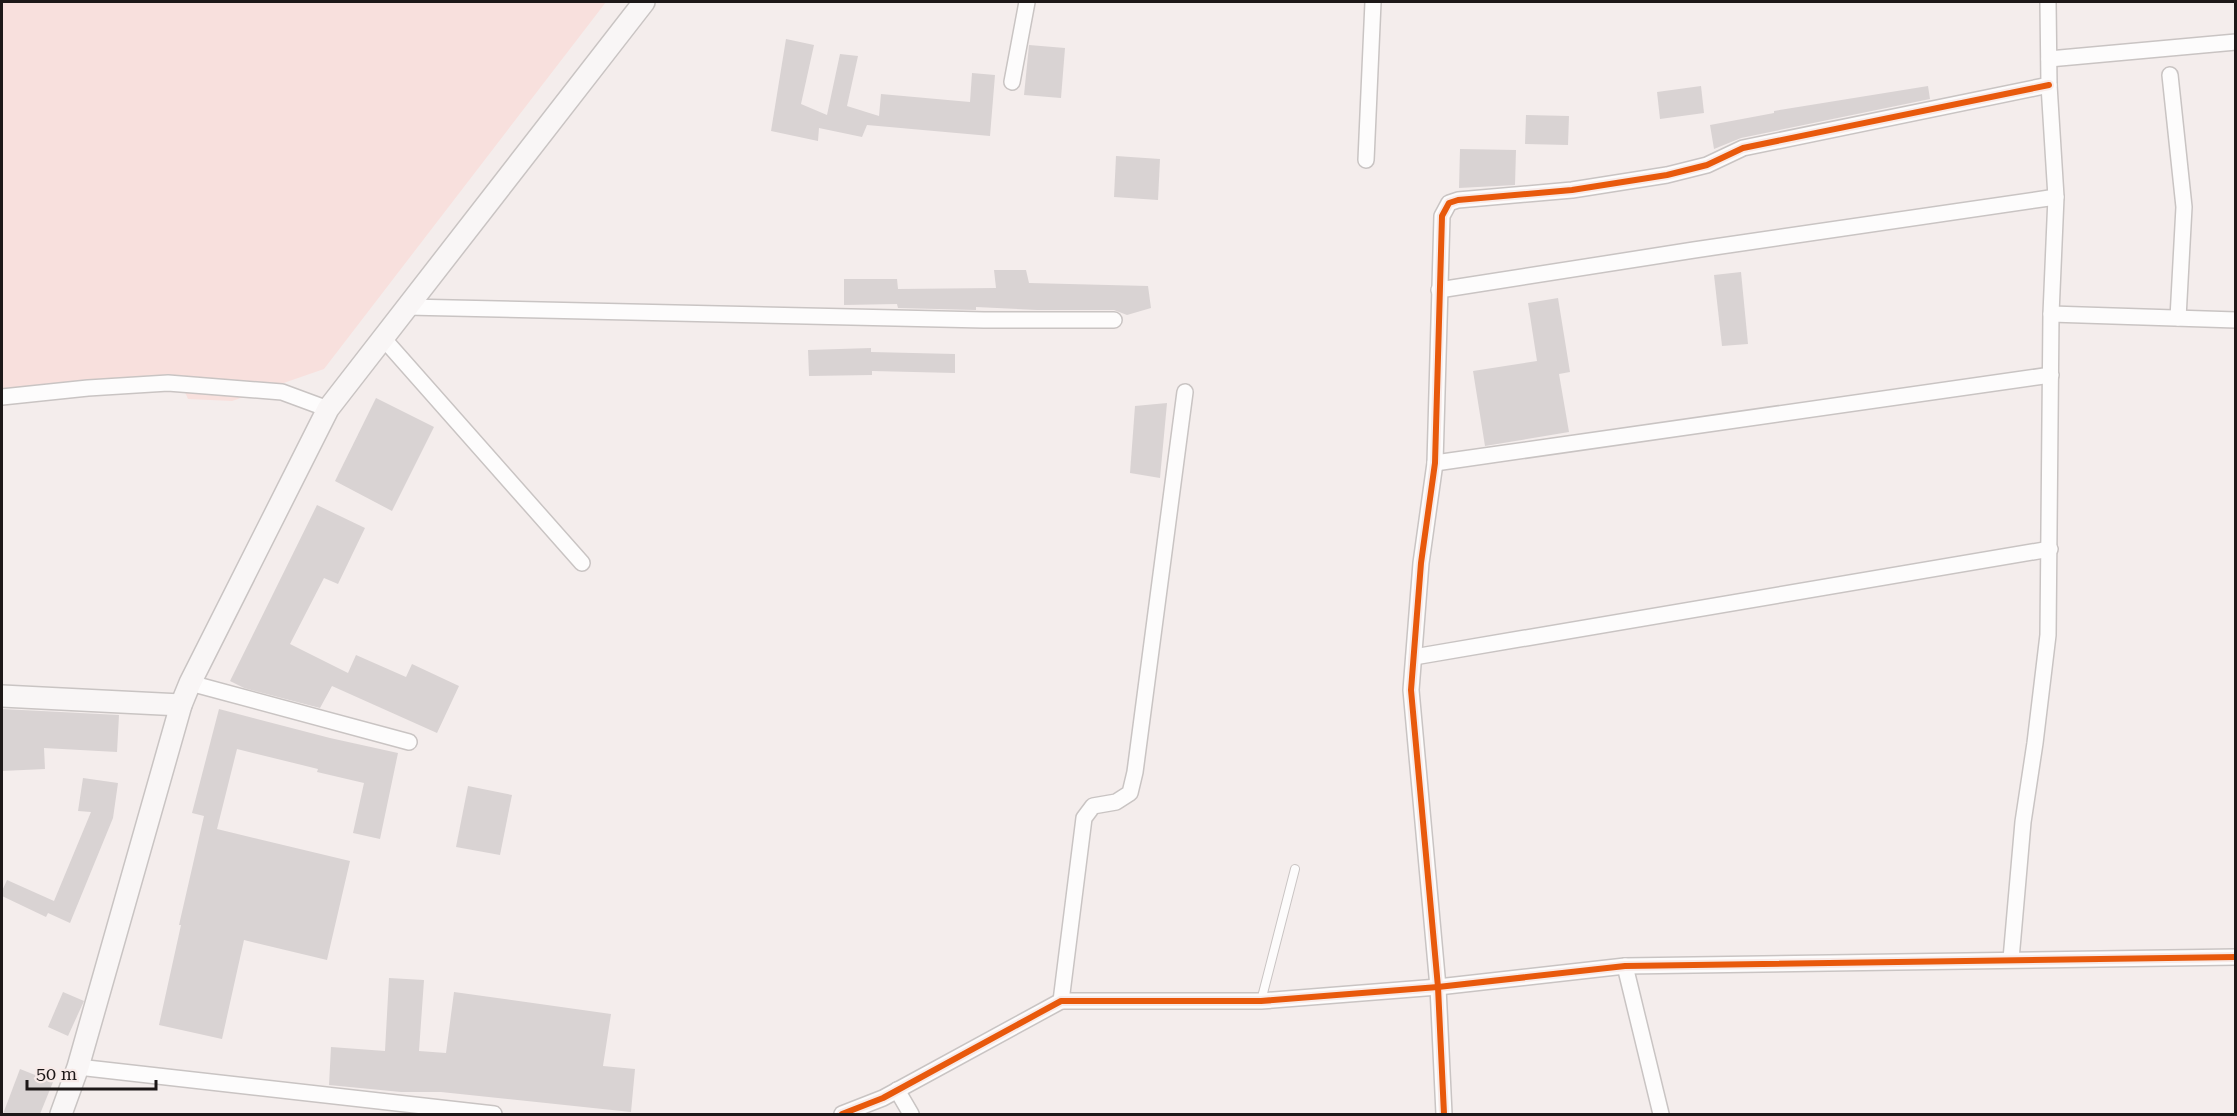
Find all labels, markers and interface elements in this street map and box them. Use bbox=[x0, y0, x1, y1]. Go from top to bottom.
scale bar bbox=[27, 1053, 156, 1091]
text: 50 m bbox=[36, 1063, 77, 1084]

